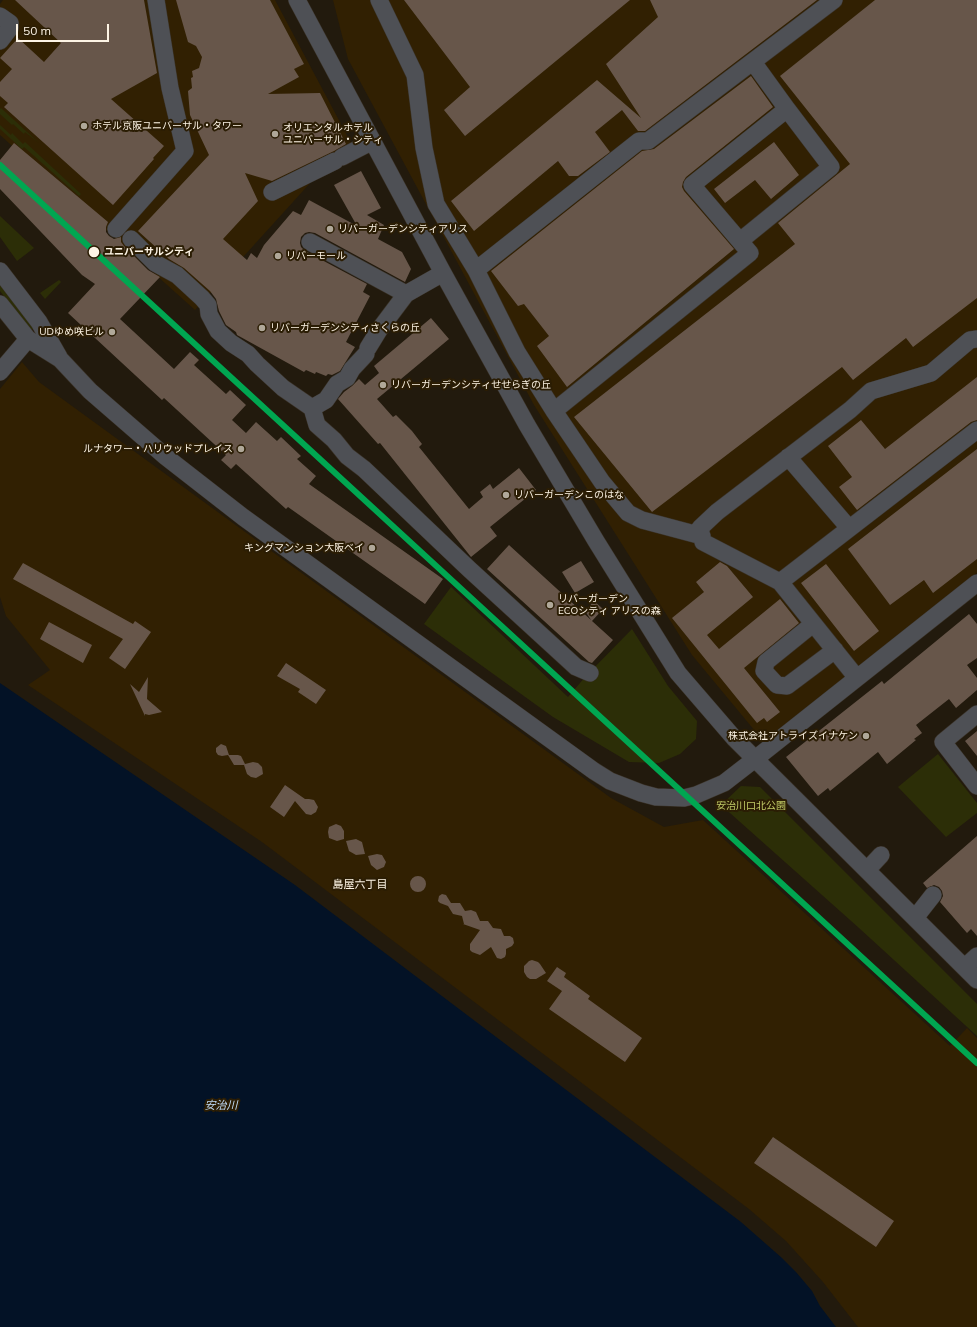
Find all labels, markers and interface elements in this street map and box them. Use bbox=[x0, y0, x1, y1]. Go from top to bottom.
scale bar bbox=[18, 16, 111, 42]
text: 50 m bbox=[23, 23, 51, 38]
place label: ホテル京阪ユニバーサル・タワー bbox=[92, 120, 242, 132]
marker: ホテル京阪ユニバーサル・タワー bbox=[79, 121, 89, 131]
place label: オリエンタルホテル ユニバーサル・シティ bbox=[283, 122, 383, 146]
marker: オリエンタルホテル ユニバーサル・シティ bbox=[270, 129, 280, 139]
place label: リバーガーデンシティアリス bbox=[338, 223, 468, 235]
marker: リバーガーデンシティアリス bbox=[325, 224, 335, 234]
marker: ユニバーサルシティ bbox=[87, 245, 101, 259]
place label: ユニバーサルシティ bbox=[104, 246, 194, 258]
place label: リバーモール bbox=[286, 250, 346, 262]
marker: リバーモール bbox=[273, 251, 283, 261]
place label: リバーガーデンシティさくらの丘 bbox=[270, 322, 420, 334]
marker: リバーガーデンシティさくらの丘 bbox=[257, 323, 267, 333]
place label: UDゆめ咲ビル bbox=[39, 326, 104, 338]
marker: UDゆめ咲ビル bbox=[107, 327, 117, 337]
place label: リバーガーデンシティせせらぎの丘 bbox=[391, 379, 551, 391]
marker: リバーガーデンシティせせらぎの丘 bbox=[378, 380, 388, 390]
place label: ルナタワー・ハリウッドプレイス bbox=[83, 443, 233, 455]
marker: ルナタワー・ハリウッドプレイス bbox=[236, 444, 246, 454]
place label: リバーガーデンこのはな bbox=[514, 489, 624, 501]
marker: リバーガーデンこのはな bbox=[501, 490, 511, 500]
place label: キングマンション大阪ベイ bbox=[244, 542, 364, 554]
marker: キングマンション大阪ベイ bbox=[367, 543, 377, 553]
place label: リバーガーデン ECOシティ アリスの森 bbox=[558, 593, 661, 616]
marker: リバーガーデン ECOシティ アリスの森 bbox=[545, 600, 555, 610]
place label: 株式会社アトライズイナケン bbox=[728, 730, 858, 742]
marker: 株式会社アトライズイナケン bbox=[861, 731, 871, 741]
park label: 安治川口北公園 bbox=[716, 800, 786, 812]
district label: 島屋六丁目 bbox=[333, 878, 387, 892]
water label: 安治川 bbox=[205, 1099, 237, 1113]

